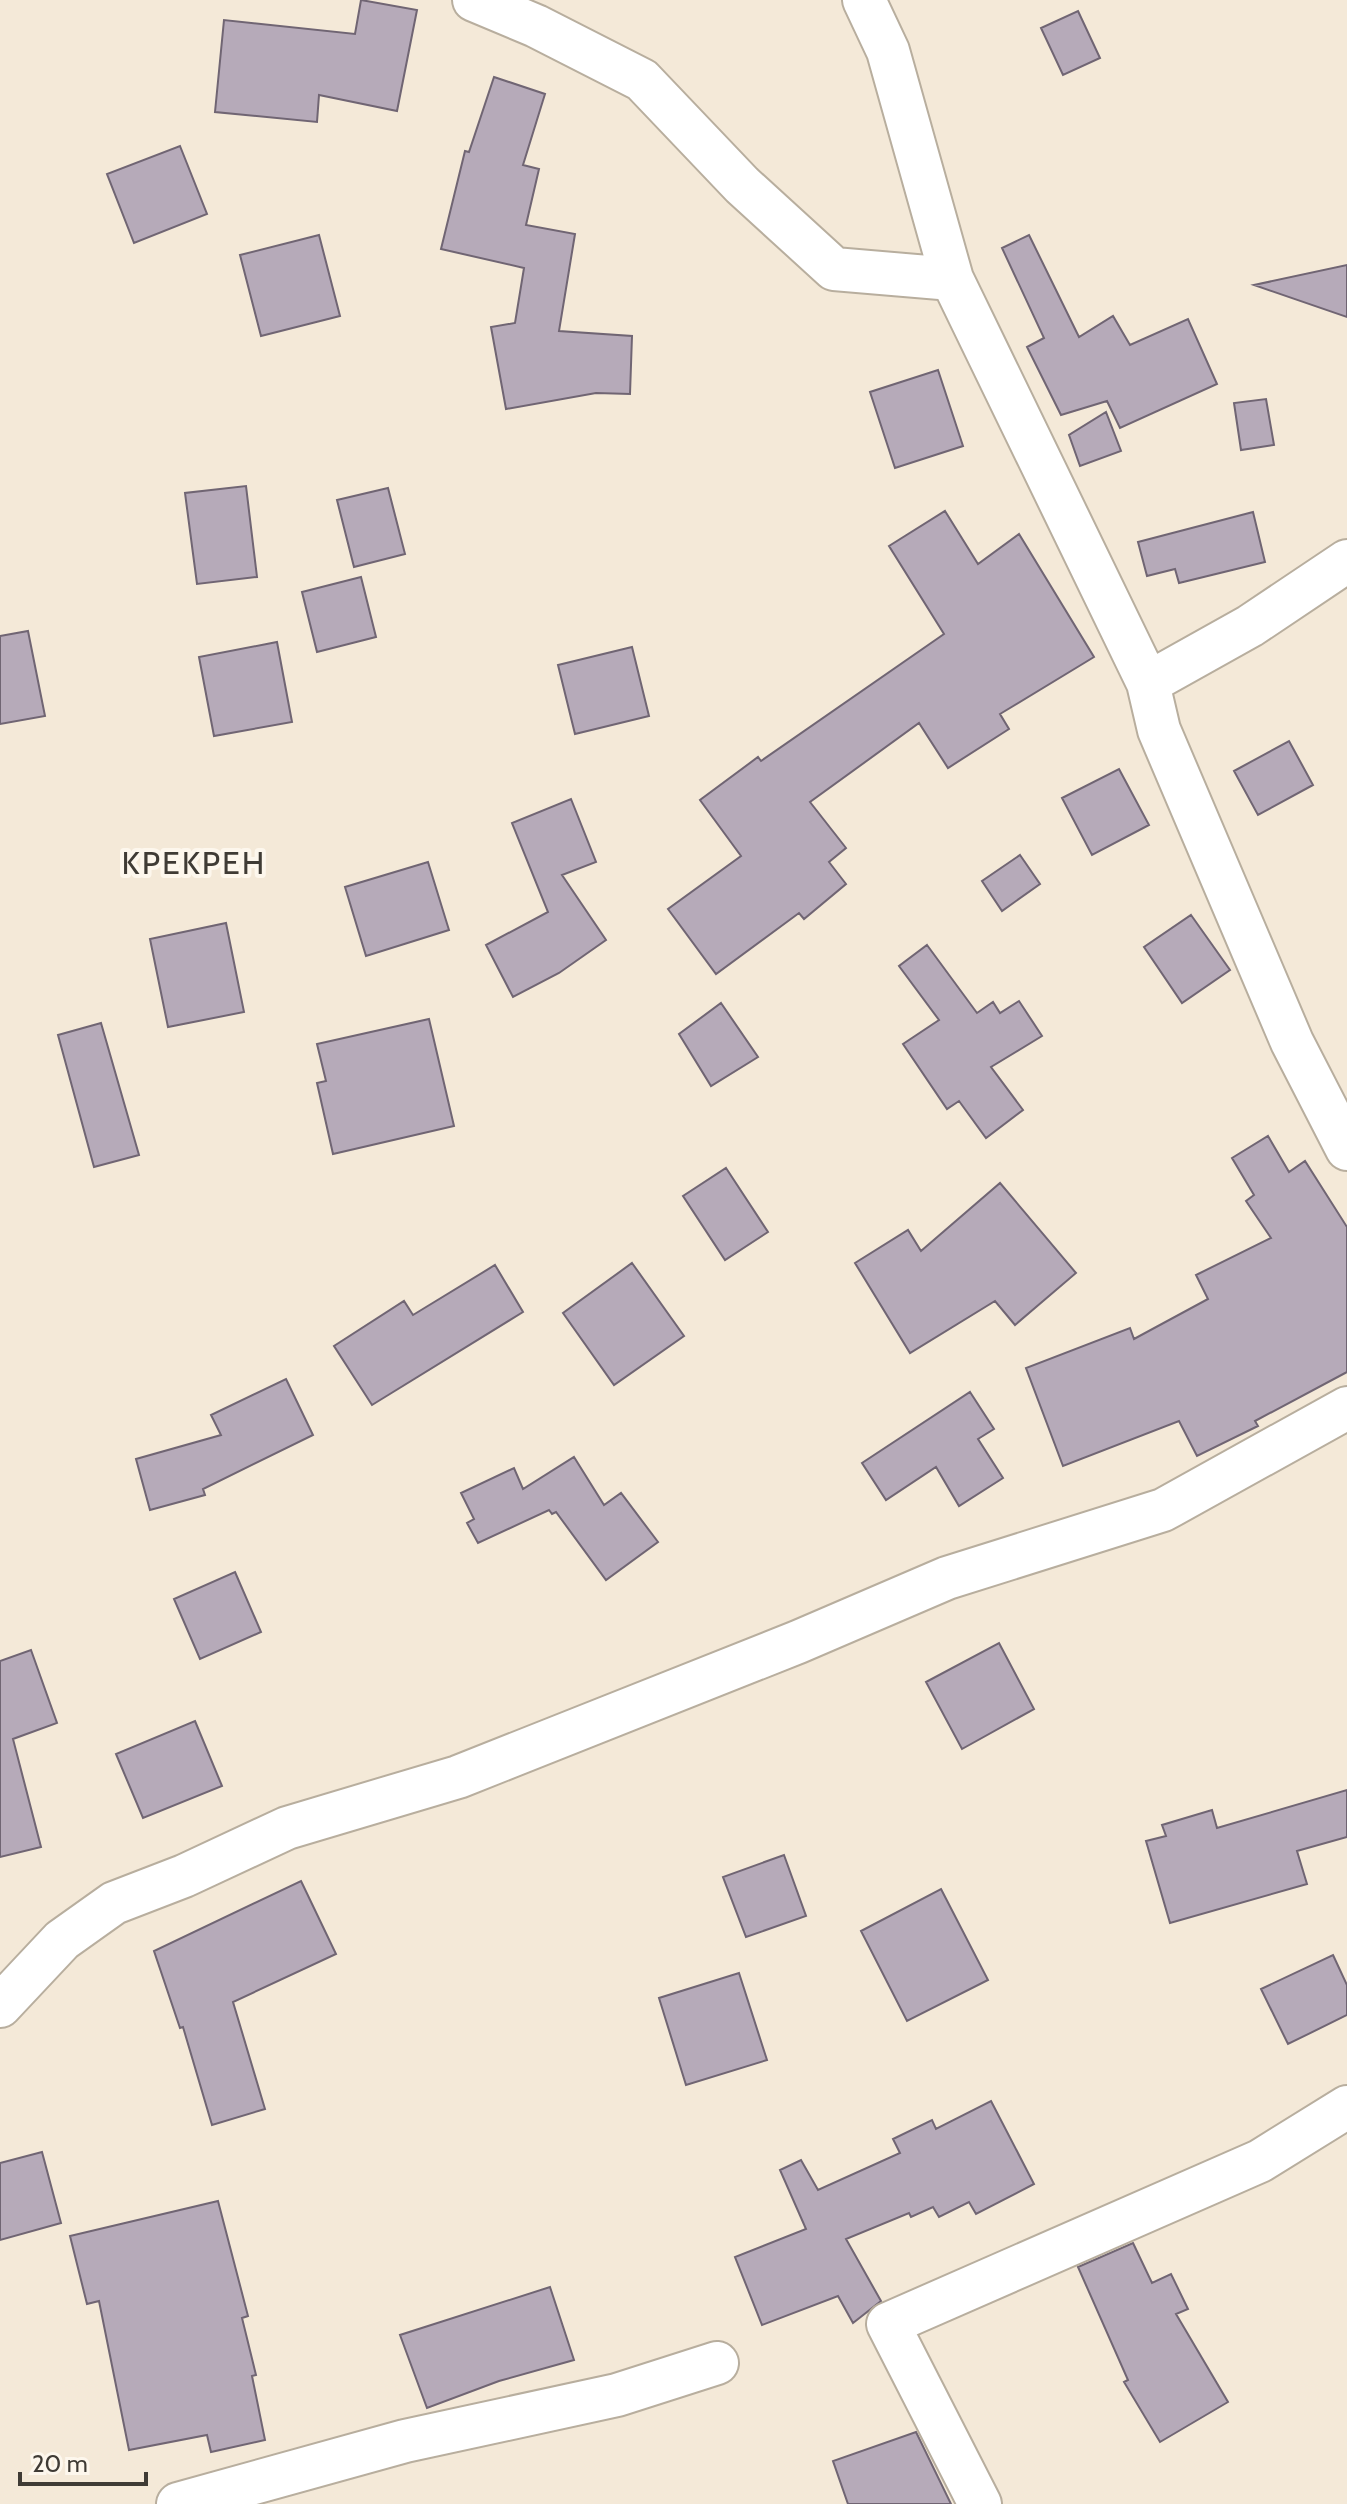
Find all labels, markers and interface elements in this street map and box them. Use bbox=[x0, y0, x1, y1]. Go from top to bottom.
district label: KPEKPEH bbox=[122, 843, 266, 882]
scale bar bbox=[20, 2436, 146, 2486]
text: 20 m bbox=[32, 2449, 88, 2478]

